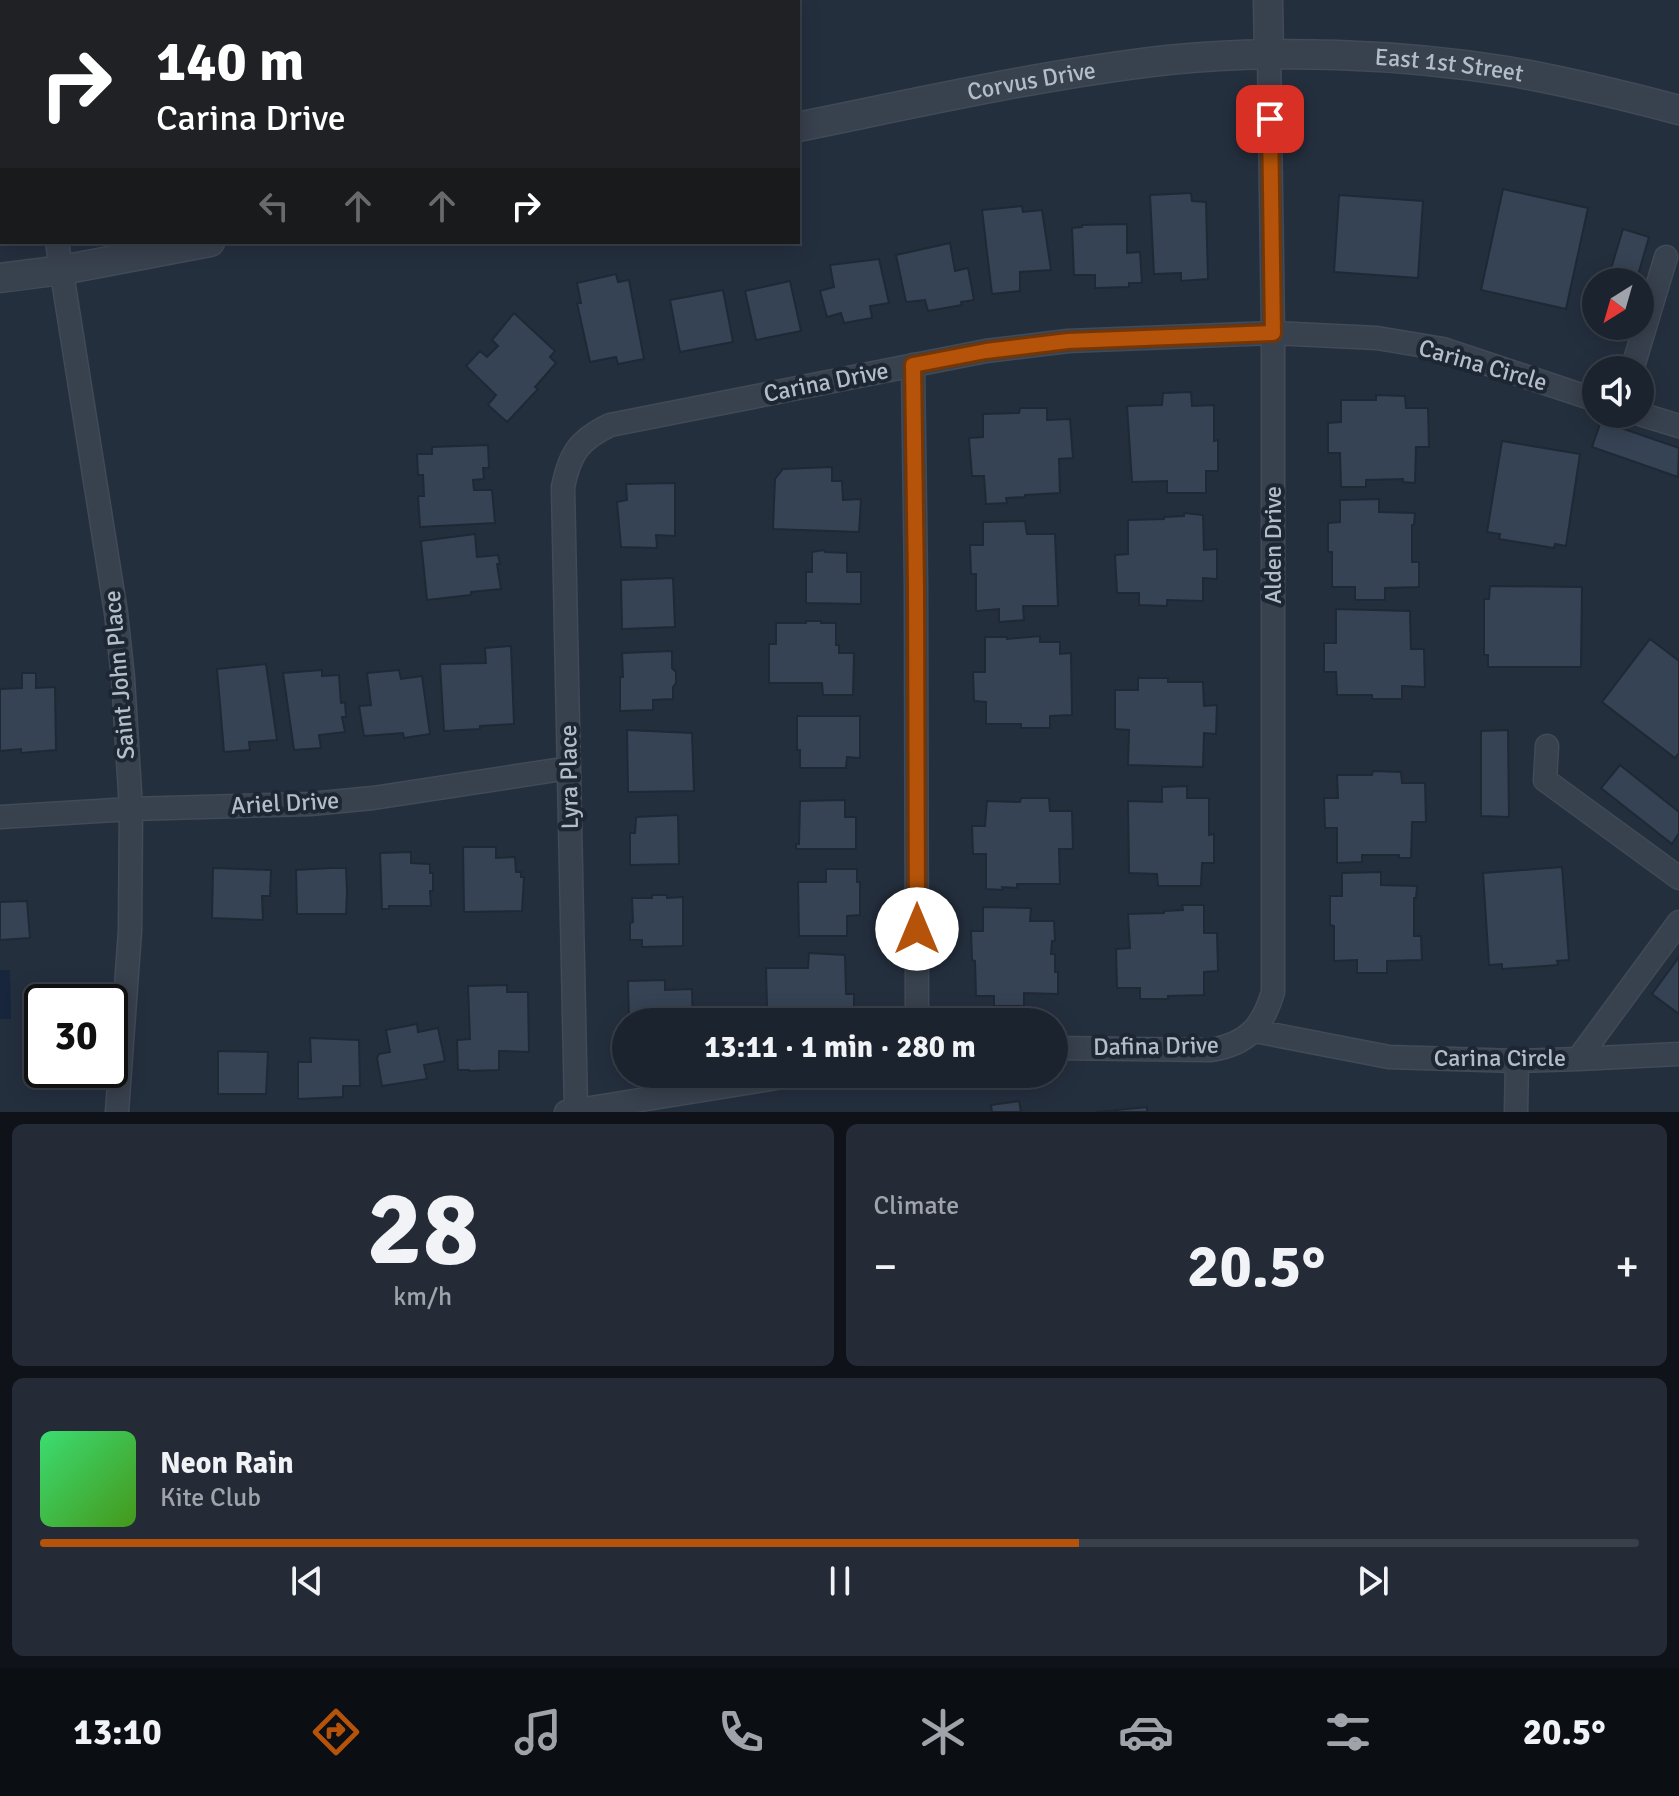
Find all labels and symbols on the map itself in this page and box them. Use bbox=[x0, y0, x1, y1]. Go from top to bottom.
street label: East 1st Street bbox=[1374, 42, 1526, 89]
street label: Corvus Drive bbox=[965, 55, 1098, 107]
pin bbox=[1236, 85, 1304, 153]
north arrow bbox=[1582, 268, 1654, 340]
street label: Carina Circle bbox=[1415, 332, 1551, 398]
street label: Carina Drive bbox=[761, 355, 891, 409]
street label: Alden Drive bbox=[1258, 486, 1288, 604]
street label: Saint John Place bbox=[97, 589, 141, 761]
street label: Lyra Place bbox=[553, 724, 585, 830]
street label: Ariel Drive bbox=[230, 785, 340, 821]
position arrow bbox=[875, 887, 959, 971]
speed limit sign: 30 bbox=[24, 984, 128, 1088]
street label: Dafina Drive bbox=[1093, 1030, 1219, 1062]
street label: Carina Circle bbox=[1434, 1043, 1566, 1073]

